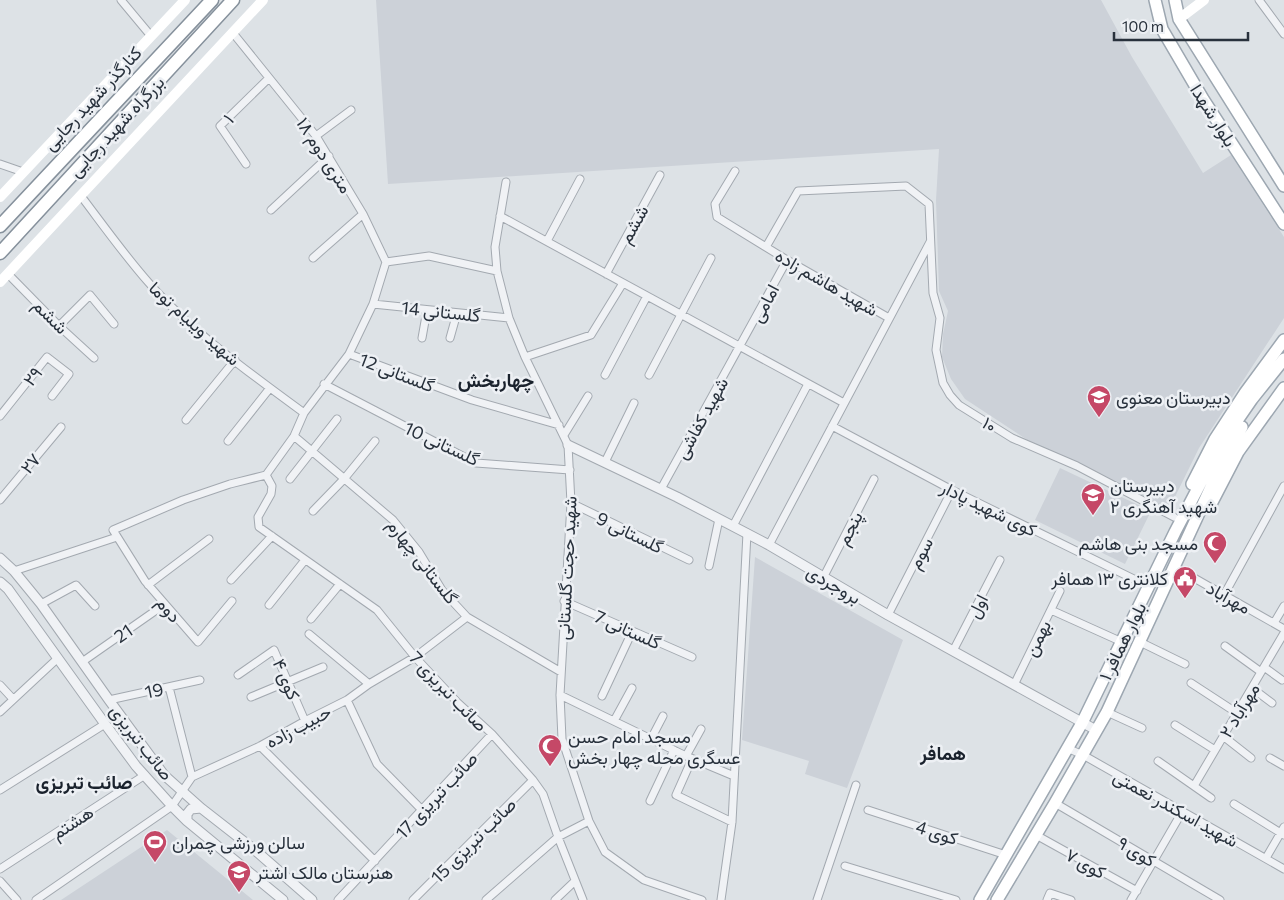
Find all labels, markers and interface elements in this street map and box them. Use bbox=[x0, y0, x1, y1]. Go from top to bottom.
scale bar bbox=[1114, 10, 1248, 42]
text: 100 m bbox=[1122, 17, 1164, 35]
street label: کنارگذر شهید رجایی bbox=[38, 41, 147, 155]
street label: بزرگراه شهید رجایی bbox=[64, 71, 169, 182]
street label: بلوار شهدا bbox=[1185, 80, 1242, 151]
street label: ۱ bbox=[218, 109, 238, 127]
street label: ۱۸ متری دوم bbox=[291, 113, 358, 198]
street label: ششم bbox=[613, 201, 654, 248]
street label: شهید هاشم زاده bbox=[771, 244, 882, 322]
street label: شهید ویلیام توما bbox=[143, 276, 245, 371]
street label: امامی bbox=[745, 280, 784, 326]
street label: ششم bbox=[27, 294, 73, 340]
street label: گلستانی 14 bbox=[400, 296, 482, 327]
street label: گلستانی 12 bbox=[356, 348, 438, 397]
street label: ۲۹ bbox=[18, 362, 46, 390]
district label: چهاربخش bbox=[458, 368, 534, 394]
street label: شهید کفاشی bbox=[670, 373, 733, 463]
school or university icon: دبیرستان معنوی bbox=[1086, 384, 1112, 418]
place label: دبیرستان معنوی bbox=[1116, 386, 1231, 409]
street label: ۱۰ bbox=[979, 411, 1001, 437]
street label: گلستانی 10 bbox=[401, 416, 483, 471]
street label: ۲۷ bbox=[15, 448, 45, 478]
place label: دبیرستان شهید آهنگری ۲ bbox=[1110, 474, 1217, 518]
street label: کوی شهید پادار bbox=[936, 475, 1041, 543]
school or university icon: دبیرستان شهید آهنگری ۲ bbox=[1080, 482, 1106, 516]
street label: شهید حجت گلستانی bbox=[551, 495, 582, 641]
street label: گلستانی 9 bbox=[593, 506, 667, 559]
street label: پنجم bbox=[831, 507, 869, 550]
street label: گلستانی چهارم bbox=[381, 514, 463, 609]
mosque icon: مسجد بنی هاشم bbox=[1202, 530, 1228, 564]
place label: مسجد بنی هاشم bbox=[1079, 532, 1198, 556]
street label: سوم bbox=[903, 533, 939, 574]
street label: بروجردی bbox=[802, 560, 865, 609]
public building icon: کلانتری ۱۳ همافر bbox=[1172, 565, 1198, 599]
place label: کلانتری ۱۳ همافر bbox=[1050, 567, 1168, 590]
street label: مهرآباد bbox=[1203, 576, 1255, 619]
street label: اول bbox=[962, 590, 993, 622]
street label: دوم bbox=[150, 591, 186, 628]
street label: بلوار همافر ۱ bbox=[1094, 598, 1151, 684]
street label: گلستانی 7 bbox=[591, 605, 665, 654]
street label: بهمن bbox=[1019, 616, 1056, 660]
street label: 21 bbox=[109, 619, 137, 647]
street label: صائب تبریزی 7 bbox=[405, 646, 493, 736]
street label: کوی ۴ bbox=[268, 655, 305, 703]
street label: 19 bbox=[143, 677, 165, 703]
street label: مهرآباد ۲ bbox=[1214, 679, 1265, 742]
street label: صائب تبریزی bbox=[105, 700, 178, 785]
street label: حبیب زاده bbox=[261, 700, 335, 753]
place label: مسجد امام حسن عسگری محله چهار بخش bbox=[568, 725, 740, 770]
mosque icon: مسجد امام حسن عسگری محله چهار بخش bbox=[537, 733, 563, 767]
district label: همافر bbox=[919, 741, 966, 766]
street label: صائب تبریزی 17 bbox=[390, 747, 483, 844]
street label: شهید اسکندر نعمتی bbox=[1109, 765, 1242, 852]
district label: صائب تبریزی bbox=[36, 770, 132, 795]
street label: صائب تبریزی 15 bbox=[426, 793, 521, 888]
street label: هشتم bbox=[47, 800, 98, 845]
street label: کوی 4 bbox=[913, 815, 961, 850]
sports icon: سالن ورزشی چمران bbox=[142, 829, 168, 863]
place label: سالن ورزشی چمران bbox=[172, 831, 305, 855]
street label: کوی ۹ bbox=[1113, 831, 1160, 872]
street label: کوی ۷ bbox=[1061, 843, 1110, 884]
school or university icon: هنرستان مالک اشتر bbox=[226, 859, 252, 893]
place label: هنرستان مالک اشتر bbox=[255, 861, 393, 884]

